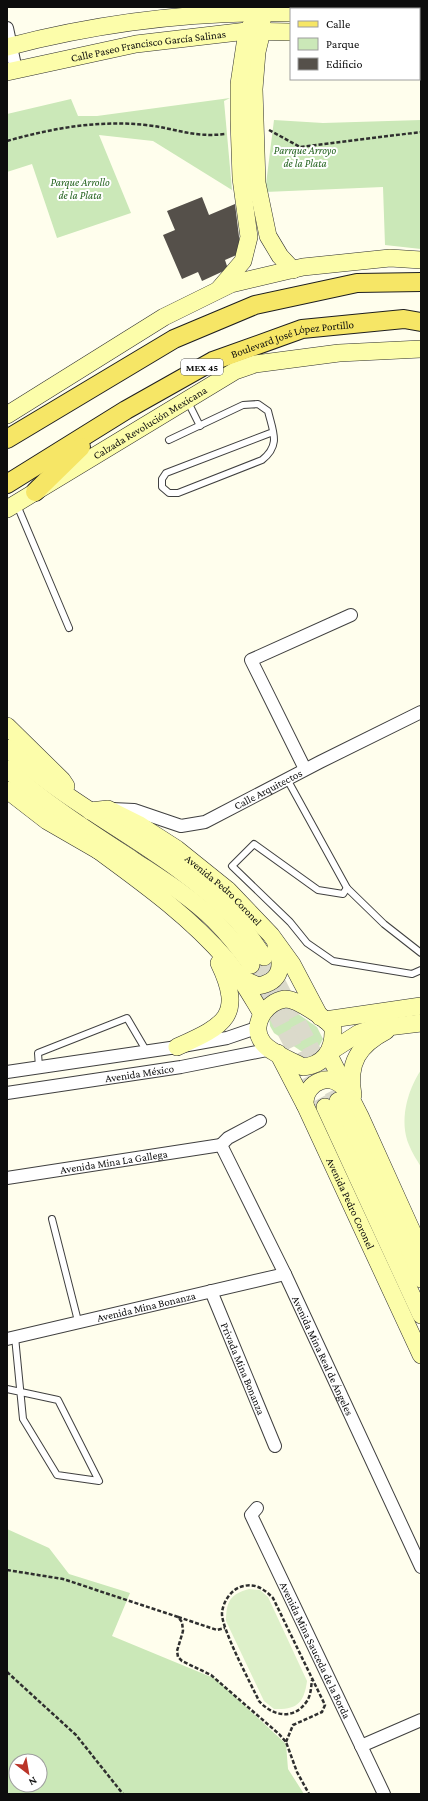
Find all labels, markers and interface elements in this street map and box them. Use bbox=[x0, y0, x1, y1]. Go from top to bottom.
legend bbox=[290, 8, 420, 80]
text: Calle bbox=[326, 17, 350, 31]
street label: Calle Paseo Francisco García Salinas bbox=[70, 28, 227, 64]
text: Parque bbox=[326, 37, 359, 51]
text: Edificio bbox=[326, 57, 363, 71]
park label: Parrque Arroyo de la Plata bbox=[274, 144, 336, 169]
park label: Parque Arrollo de la Plata bbox=[50, 176, 110, 201]
street label: Boulevard José López Portillo bbox=[229, 318, 355, 360]
road number: MEX 45 bbox=[181, 359, 223, 375]
street label: Calzada Revolución Mexicana bbox=[91, 384, 209, 461]
street label: Calle Arquitectos bbox=[232, 767, 304, 812]
street label: Avenida Pedro Coronel bbox=[183, 852, 264, 928]
street label: Avenida México bbox=[104, 1062, 175, 1084]
street label: Avenida Mina La Gallega bbox=[59, 1147, 168, 1176]
street label: Avenida Pedro Coronel bbox=[324, 1156, 377, 1251]
street label: Avenida Mina Bonanza bbox=[96, 1289, 197, 1324]
street label: Avenida Mina Real de Ángeles bbox=[290, 1294, 356, 1417]
street label: Privada Mina Bonanza bbox=[219, 1321, 267, 1417]
street label: Avenida Mina Sauceda de la Borda bbox=[278, 1580, 353, 1720]
north arrow bbox=[8, 1753, 48, 1793]
text: N bbox=[26, 1774, 39, 1789]

